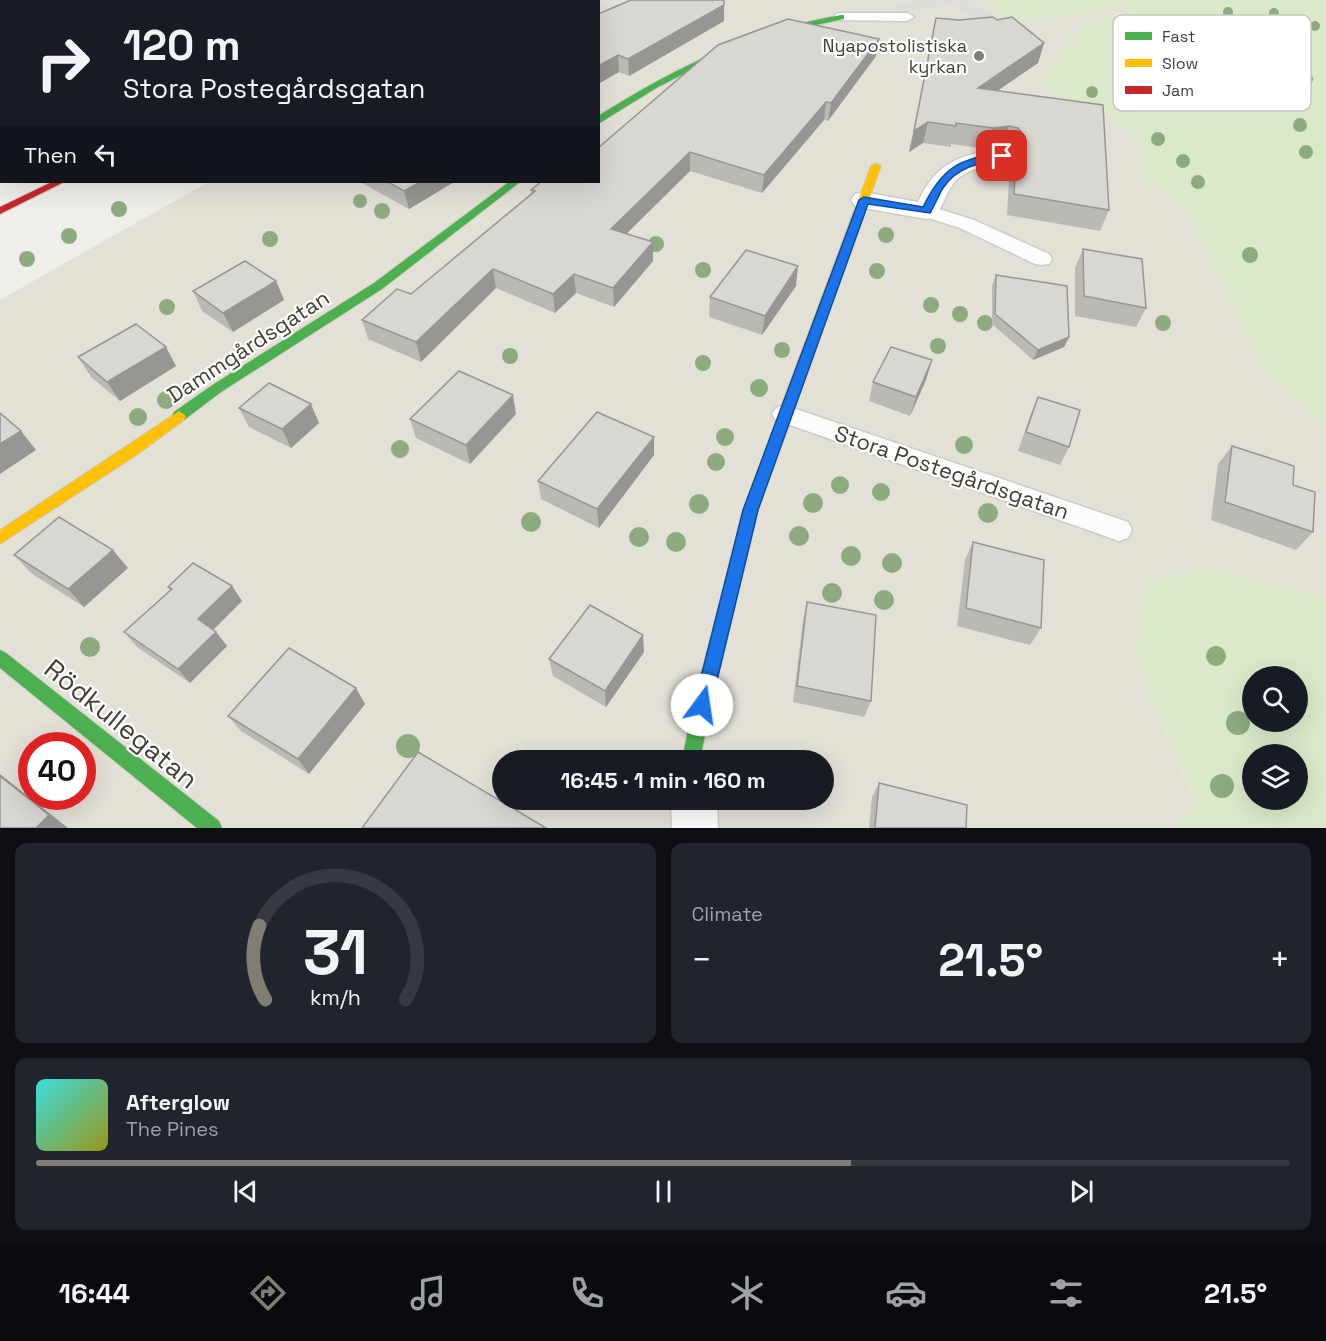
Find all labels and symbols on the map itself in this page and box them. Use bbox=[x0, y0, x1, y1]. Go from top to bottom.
legend bbox=[1113, 15, 1311, 111]
text: Fast bbox=[1162, 26, 1195, 47]
place label: Nyapostolistiska kyrkan bbox=[823, 34, 967, 78]
marker: Nyapostolistiska kyrkan bbox=[972, 49, 986, 63]
text: Slow bbox=[1162, 53, 1198, 74]
text: Jam bbox=[1162, 80, 1194, 101]
pin bbox=[976, 130, 1027, 181]
street label: Dammgårdsgatan bbox=[162, 283, 334, 409]
street label: Stora Postegårdsgatan bbox=[831, 419, 1073, 525]
street label: Rödkullegatan bbox=[37, 651, 205, 796]
position arrow bbox=[670, 673, 734, 737]
speed limit sign: 40 bbox=[18, 732, 96, 810]

